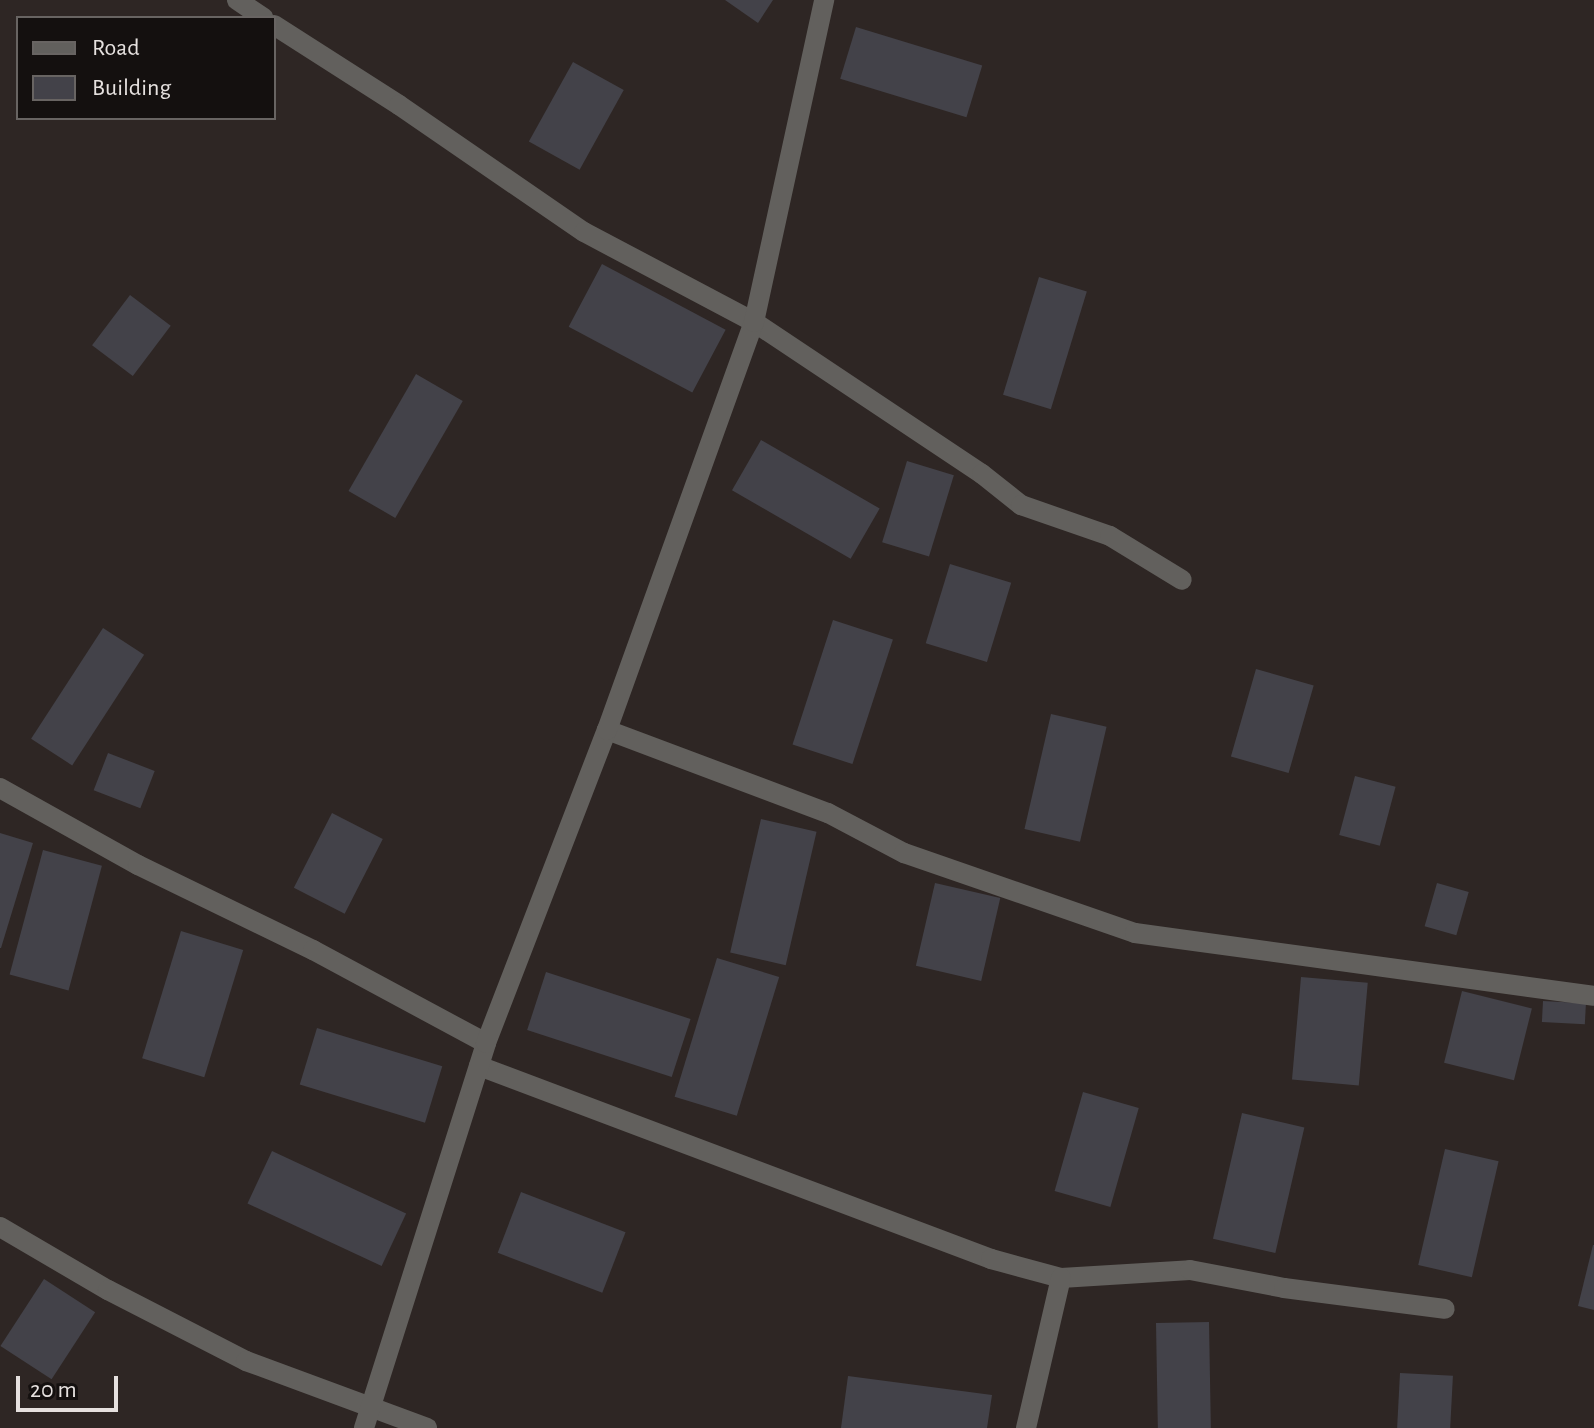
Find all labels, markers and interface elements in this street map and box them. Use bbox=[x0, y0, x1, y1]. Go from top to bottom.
legend bbox=[16, 16, 276, 120]
text: Road bbox=[92, 36, 140, 60]
text: Building bbox=[92, 76, 171, 100]
scale bar bbox=[20, 1360, 122, 1410]
text: 20 m bbox=[30, 1378, 77, 1402]

